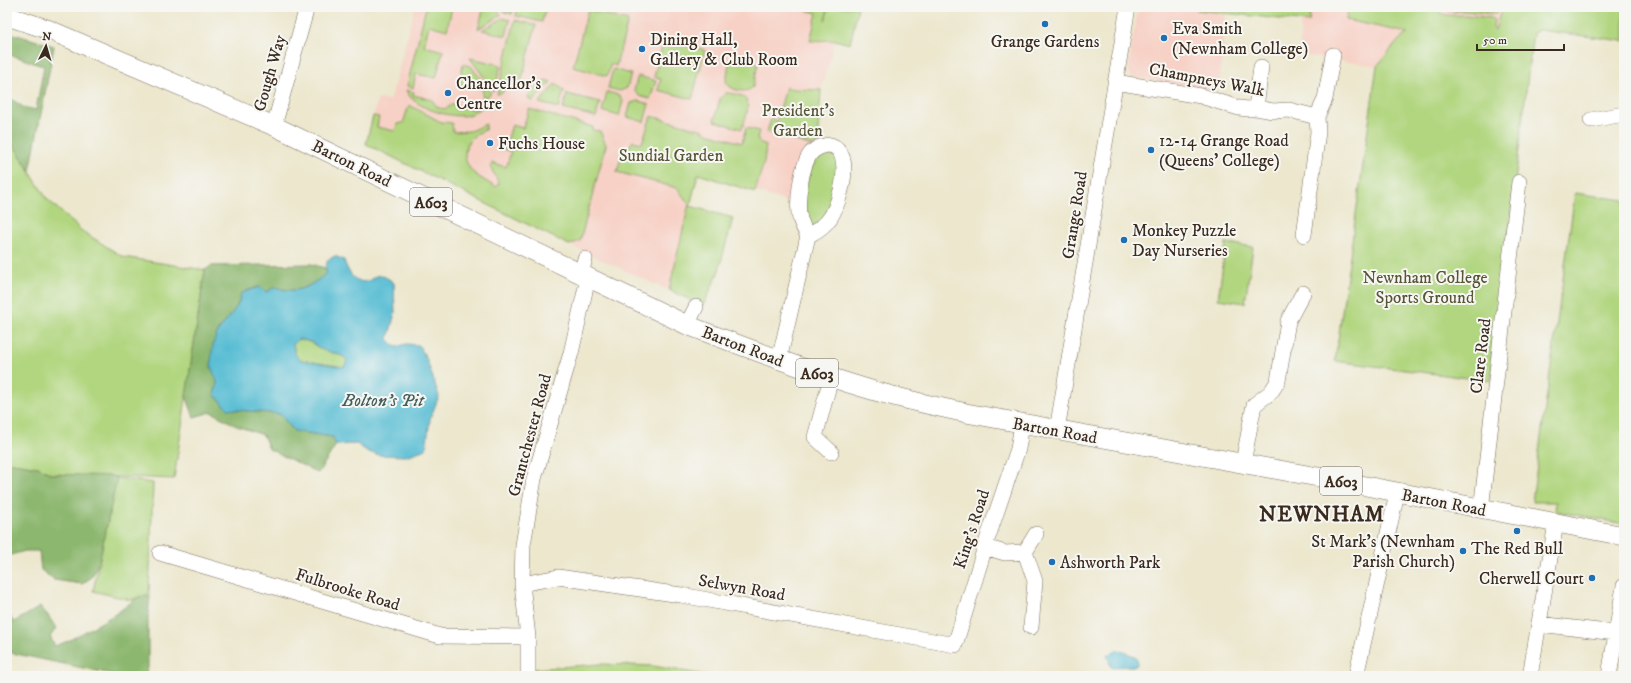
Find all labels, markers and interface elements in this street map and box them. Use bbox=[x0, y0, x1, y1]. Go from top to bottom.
place label: Eva Smith (Newnham College) bbox=[1172, 18, 1308, 60]
marker: Grange Gardens bbox=[1040, 19, 1050, 29]
north arrow bbox=[26, 26, 66, 66]
scale bar bbox=[1477, 26, 1564, 52]
place label: Dining Hall, Gallery & Club Room bbox=[650, 29, 798, 71]
text: N bbox=[42, 30, 52, 44]
street label: Gough Way bbox=[249, 31, 292, 114]
place label: Grange Gardens bbox=[991, 31, 1100, 53]
marker: Eva Smith (Newnham College) bbox=[1159, 33, 1169, 43]
text: 50 m bbox=[1483, 33, 1507, 48]
marker: Dining Hall, Gallery & Club Room bbox=[637, 44, 647, 54]
street label: Champneys Walk bbox=[1147, 58, 1267, 102]
place label: Chancellor's Centre bbox=[456, 73, 541, 115]
marker: Chancellor's Centre bbox=[443, 88, 453, 98]
park label: President's Garden bbox=[762, 100, 835, 142]
place label: 12-14 Grange Road (Queens' College) bbox=[1159, 130, 1289, 172]
place label: Fuchs House bbox=[498, 133, 585, 155]
street label: Barton Road bbox=[308, 135, 395, 193]
marker: Fuchs House bbox=[485, 138, 495, 148]
park label: Sundial Garden bbox=[619, 145, 723, 167]
marker: 12-14 Grange Road (Queens' College) bbox=[1146, 145, 1156, 155]
street label: Grange Road bbox=[1057, 169, 1093, 261]
road number: A603 bbox=[410, 188, 452, 216]
place label: Monkey Puzzle Day Nurseries bbox=[1132, 220, 1236, 262]
marker: Monkey Puzzle Day Nurseries bbox=[1119, 235, 1129, 245]
park label: Newnham College Sports Ground bbox=[1363, 267, 1487, 309]
street label: Clare Road bbox=[1465, 317, 1497, 395]
street label: Barton Road bbox=[699, 321, 787, 373]
road number: A603 bbox=[796, 359, 838, 387]
street label: Grantchester Road bbox=[503, 371, 557, 499]
water label: Bolton’s Pit bbox=[341, 390, 425, 412]
street label: Barton Road bbox=[1011, 413, 1099, 449]
road number: A603 bbox=[1320, 467, 1362, 495]
street label: Barton Road bbox=[1400, 484, 1488, 522]
street label: King's Road bbox=[949, 486, 995, 572]
district label: NEWNHAM bbox=[1259, 502, 1385, 528]
marker: The Red Bull bbox=[1512, 526, 1522, 536]
place label: St Mark's (Newnham Parish Church) bbox=[1311, 531, 1455, 573]
place label: The Red Bull bbox=[1471, 538, 1563, 560]
marker: St Mark's (Newnham Parish Church) bbox=[1458, 546, 1468, 556]
place label: Ashworth Park bbox=[1060, 552, 1161, 574]
marker: Ashworth Park bbox=[1047, 557, 1057, 567]
street label: Fulbrooke Road bbox=[293, 564, 403, 616]
place label: Cherwell Court bbox=[1479, 568, 1585, 590]
street label: Selwyn Road bbox=[697, 570, 787, 607]
marker: Cherwell Court bbox=[1587, 573, 1597, 583]

